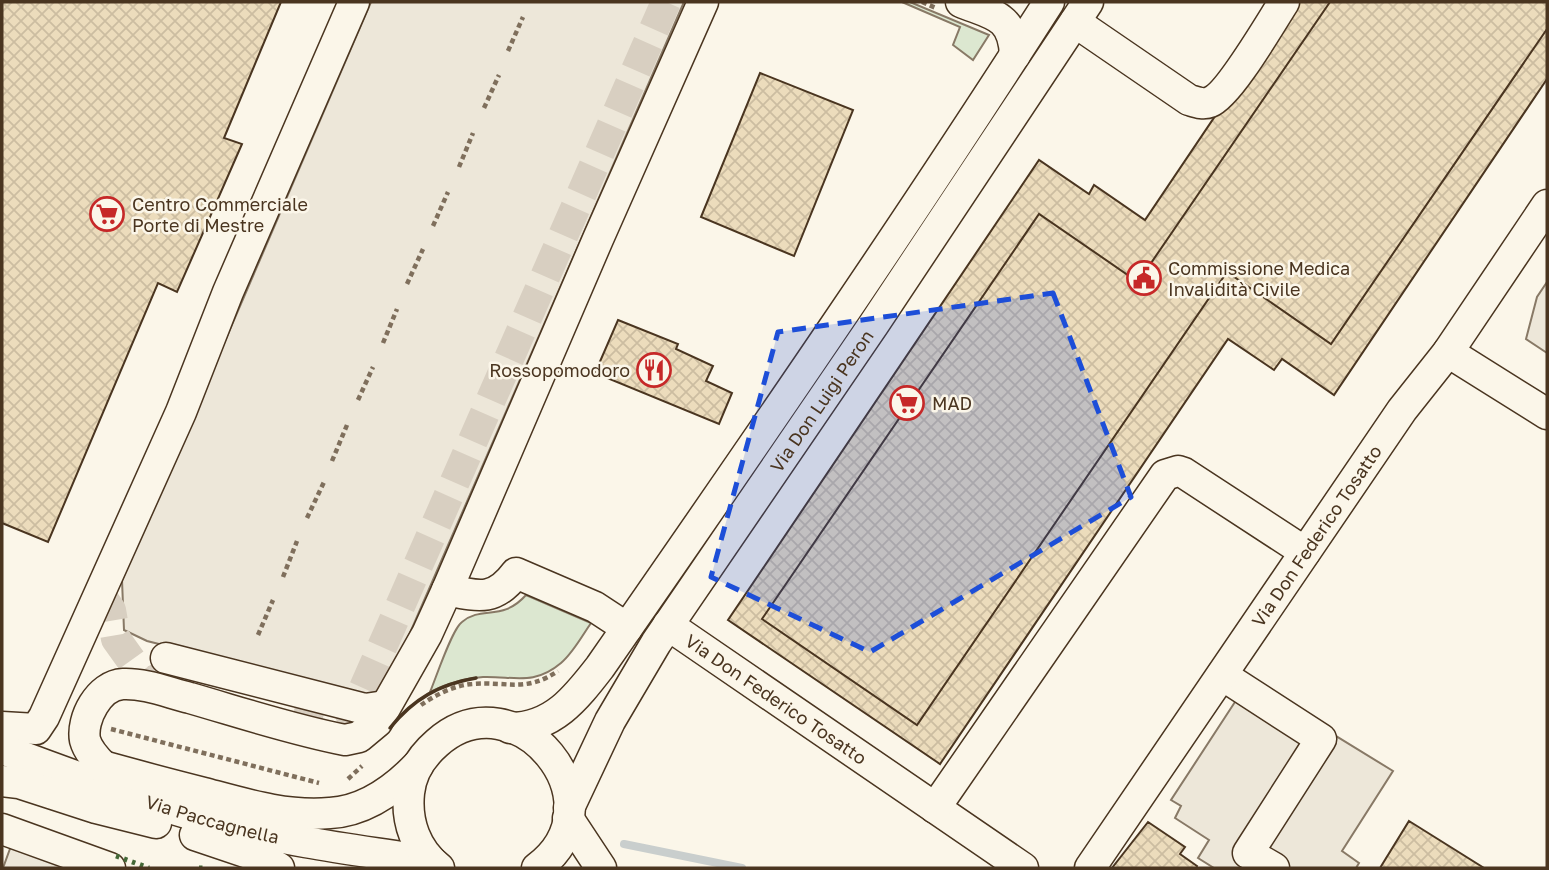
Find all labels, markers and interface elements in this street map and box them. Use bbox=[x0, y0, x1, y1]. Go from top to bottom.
place label: Centro Commerciale Porte di Mestre bbox=[132, 193, 308, 236]
supermarket icon: Centro Commerciale Porte di Mestre bbox=[88, 195, 126, 233]
place label: Commissione Medica Invalidità Civile bbox=[1168, 257, 1350, 300]
public building icon: Commissione Medica Invalidità Civile bbox=[1125, 259, 1163, 297]
street label: Via Don Luigi Peron bbox=[765, 326, 878, 476]
restaurant icon: Rossopomodoro bbox=[635, 351, 673, 389]
place label: Rossopomodoro bbox=[489, 359, 630, 381]
supermarket icon: MAD bbox=[888, 384, 926, 422]
place label: MAD bbox=[932, 392, 972, 414]
street label: Via Don Federico Tosatto bbox=[1247, 441, 1386, 631]
street label: Via Don Federico Tosatto bbox=[681, 629, 871, 769]
street label: Via Paccagnella bbox=[143, 790, 281, 848]

